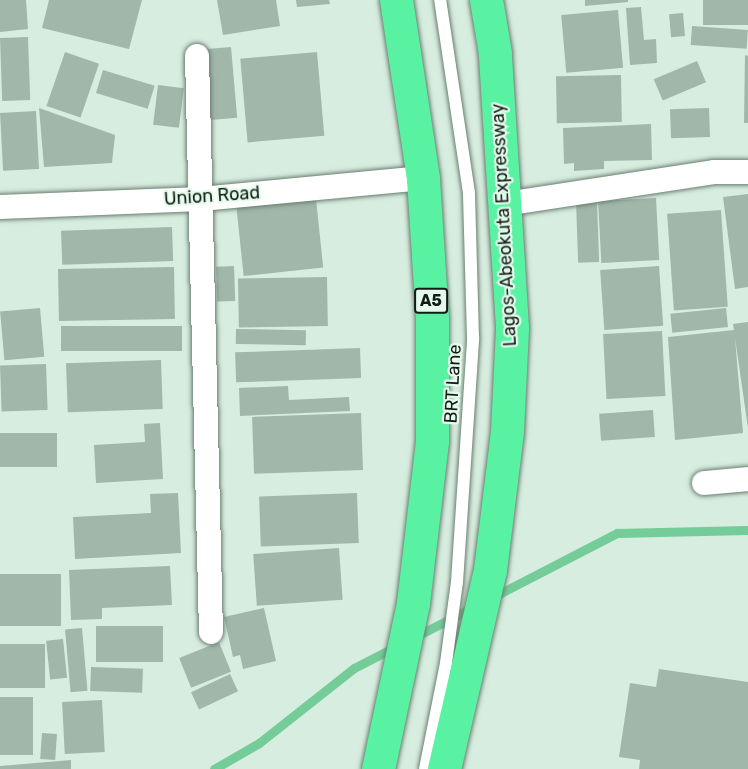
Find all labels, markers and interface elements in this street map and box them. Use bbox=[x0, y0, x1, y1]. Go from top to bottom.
street label: Lagos-Abeokuta Expressway bbox=[487, 103, 521, 347]
street label: Union Road bbox=[163, 182, 261, 210]
road number: A5 bbox=[413, 288, 449, 314]
street label: BRT Lane bbox=[440, 344, 466, 424]

